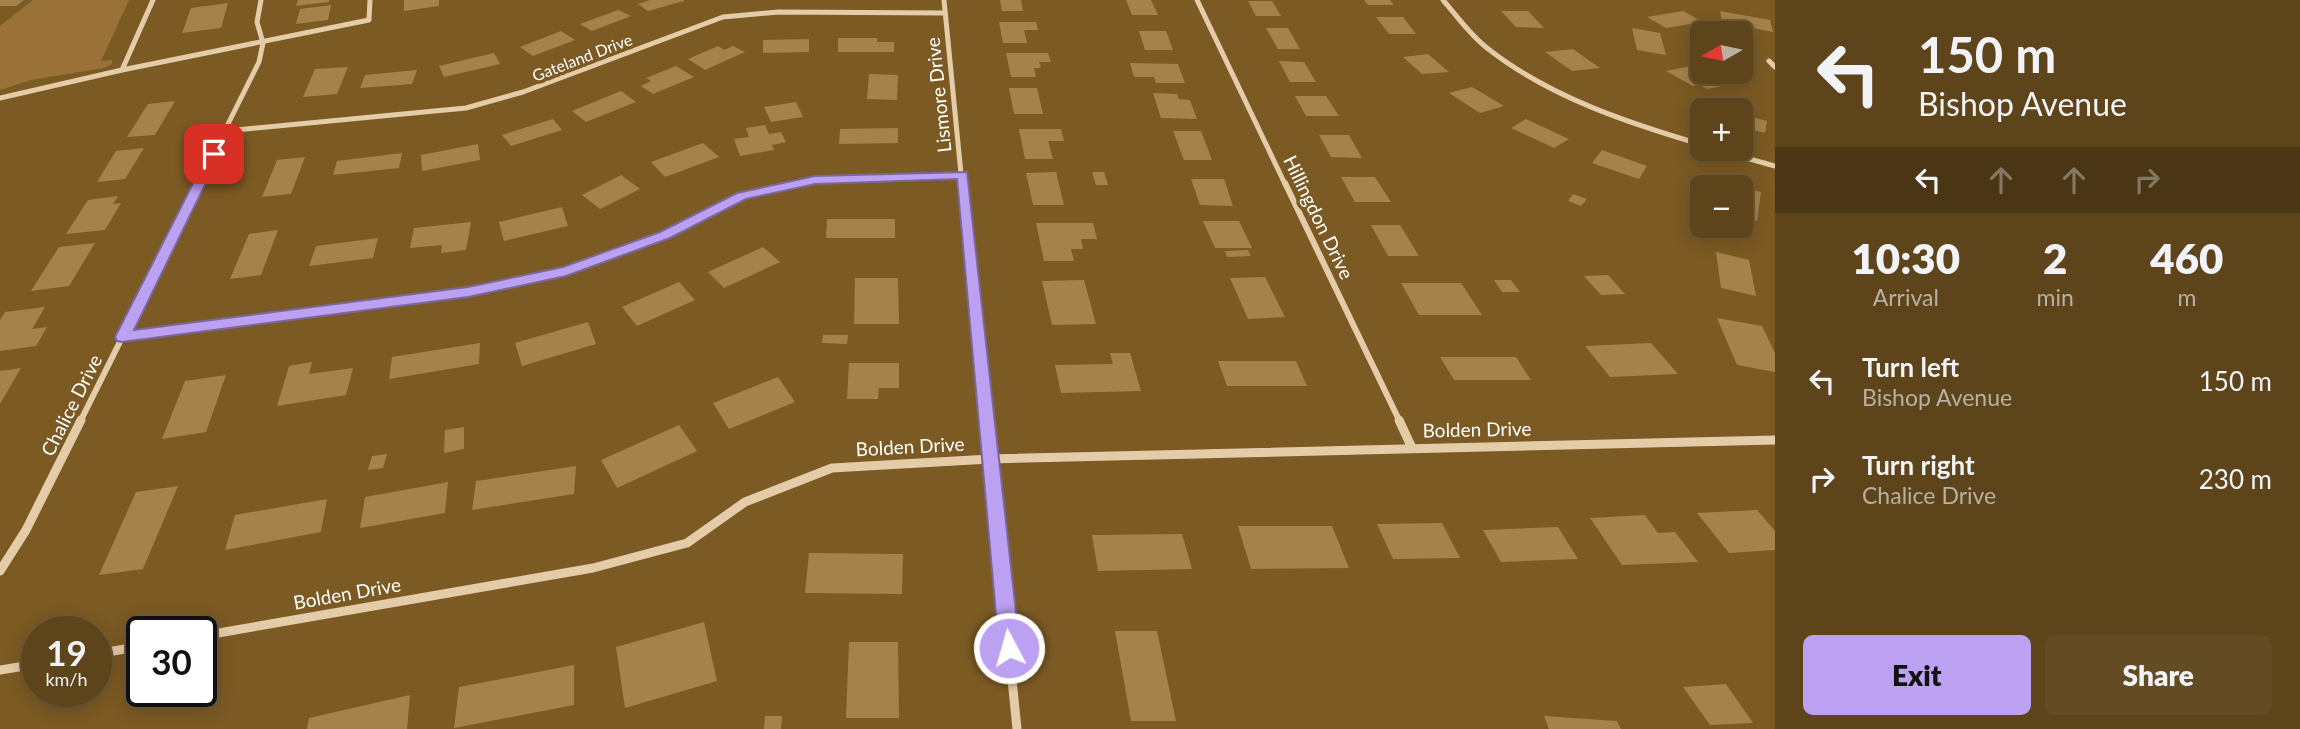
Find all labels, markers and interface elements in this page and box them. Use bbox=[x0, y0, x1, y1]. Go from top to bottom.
north arrow bbox=[1690, 21, 1754, 84]
map controls bbox=[1690, 21, 1753, 238]
text: 150 m bbox=[1918, 25, 2056, 83]
icon: left bbox=[1803, 28, 1894, 119]
street label: Gateland Drive bbox=[529, 29, 635, 85]
street label: Lismore Drive bbox=[921, 36, 955, 154]
text: Bishop Avenue bbox=[1918, 84, 2127, 123]
button: + bbox=[1690, 98, 1753, 161]
pin bbox=[184, 124, 244, 184]
icon: arrive bbox=[195, 135, 233, 173]
street label: Hillingdon Drive bbox=[1279, 151, 1359, 283]
icon: left bbox=[1909, 161, 1947, 199]
icon: ahead bbox=[1982, 161, 2020, 199]
icon: ahead bbox=[2055, 161, 2093, 199]
icon: right bbox=[2128, 161, 2166, 199]
button: − bbox=[1690, 175, 1753, 238]
text: 10:30 bbox=[1852, 233, 1960, 283]
text: 2 bbox=[2043, 233, 2067, 283]
text: 460 bbox=[2150, 233, 2223, 283]
text: Arrival bbox=[1873, 283, 1939, 311]
text: min bbox=[2037, 283, 2074, 311]
text: m bbox=[2177, 283, 2196, 311]
street label: Chalice Drive bbox=[36, 350, 106, 460]
text: Turn left bbox=[1862, 351, 1959, 383]
icon: left bbox=[1803, 362, 1841, 400]
text: 150 m bbox=[2199, 365, 2272, 397]
text: Bishop Avenue bbox=[1862, 383, 2012, 411]
street label: Bolden Drive bbox=[1422, 417, 1532, 441]
street label: Bolden Drive bbox=[855, 432, 965, 460]
text: Turn right bbox=[1862, 449, 1975, 481]
icon: right bbox=[1803, 460, 1841, 498]
text: 230 m bbox=[2199, 463, 2272, 495]
text: Chalice Drive bbox=[1862, 481, 1996, 509]
street label: Bolden Drive bbox=[291, 572, 403, 614]
position arrow bbox=[972, 611, 1046, 685]
speed limit sign: 30 bbox=[126, 616, 217, 707]
text: 19 bbox=[46, 631, 87, 673]
button: Exit bbox=[1803, 635, 2031, 715]
button: Share bbox=[2045, 635, 2272, 715]
text: km/h bbox=[45, 668, 88, 690]

